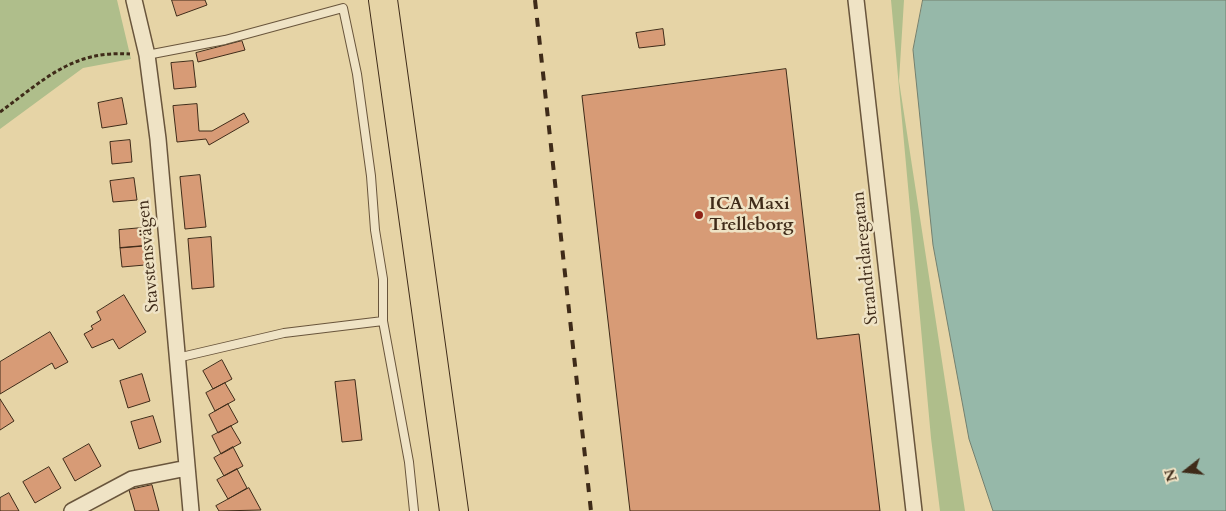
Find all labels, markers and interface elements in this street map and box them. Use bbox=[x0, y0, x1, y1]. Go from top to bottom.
street label: Strandridaregatan bbox=[848, 190, 884, 326]
place label: ICA Maxi Trelleborg bbox=[709, 194, 793, 236]
street label: Stavstensvägen bbox=[133, 199, 165, 313]
marker: ICA Maxi Trelleborg bbox=[693, 209, 705, 221]
north arrow bbox=[1161, 446, 1211, 496]
text: N bbox=[1160, 467, 1182, 484]

